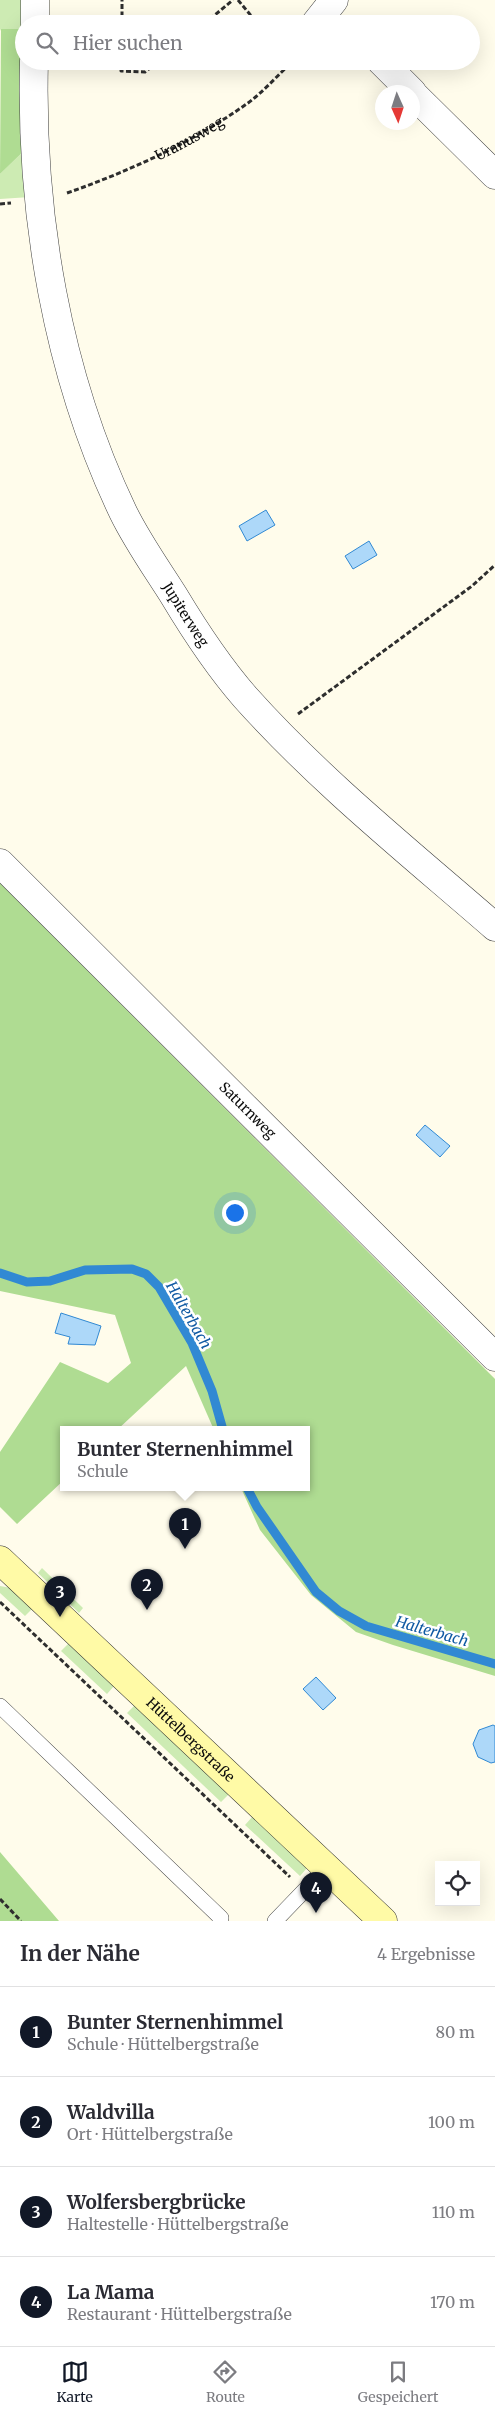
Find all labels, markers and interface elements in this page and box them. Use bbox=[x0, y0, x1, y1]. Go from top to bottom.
search box bbox=[15, 15, 480, 70]
icon: search bbox=[33, 29, 61, 57]
text: Hier suchen bbox=[73, 31, 183, 55]
north arrow bbox=[375, 85, 420, 130]
street label: Uranusweg bbox=[152, 112, 228, 165]
street label: Jupiterweg bbox=[158, 578, 213, 651]
street label: Saturnweg bbox=[216, 1078, 280, 1143]
your location bbox=[222, 1200, 248, 1226]
water label: Halterbach bbox=[162, 1277, 216, 1352]
popup bbox=[60, 1426, 310, 1491]
text: Bunter Sternenhimmel bbox=[77, 1437, 293, 1461]
text: Schule bbox=[77, 1461, 128, 1481]
pin: 1 bbox=[169, 1508, 201, 1549]
pin: 2 bbox=[131, 1569, 163, 1610]
pin: 3 bbox=[44, 1576, 76, 1617]
water label: Halterbach bbox=[392, 1611, 471, 1650]
street label: Hüttelbergstraße bbox=[143, 1694, 239, 1786]
map controls bbox=[435, 1861, 480, 1906]
button: locate bbox=[435, 1861, 480, 1906]
pin: 4 bbox=[300, 1872, 332, 1913]
text: In der Nähe bbox=[20, 1940, 140, 1967]
text: 4 Ergebnisse bbox=[377, 1944, 475, 1964]
text: Bunter Sternenhimmel bbox=[67, 2010, 283, 2034]
text: 1 bbox=[32, 2022, 40, 2042]
text: 80 m bbox=[436, 2022, 475, 2042]
text: Schule · Hüttelbergstraße bbox=[67, 2034, 259, 2054]
text: Waldvilla bbox=[67, 2100, 155, 2124]
text: 2 bbox=[31, 2112, 41, 2132]
text: 100 m bbox=[428, 2112, 475, 2132]
text: Ort · Hüttelbergstraße bbox=[67, 2124, 233, 2144]
text: Wolfersbergbrücke bbox=[67, 2190, 246, 2214]
text: 3 bbox=[31, 2202, 41, 2222]
text: 110 m bbox=[432, 2202, 475, 2222]
text: Haltestelle · Hüttelbergstraße bbox=[67, 2214, 289, 2234]
text: La Mama bbox=[67, 2280, 154, 2304]
text: 4 bbox=[31, 2292, 41, 2312]
text: 170 m bbox=[430, 2292, 475, 2312]
text: Restaurant · Hüttelbergstraße bbox=[67, 2304, 292, 2324]
tab: Karte bbox=[57, 2358, 93, 2406]
tab: Route bbox=[206, 2358, 245, 2406]
tab: Gespeichert bbox=[358, 2358, 438, 2406]

